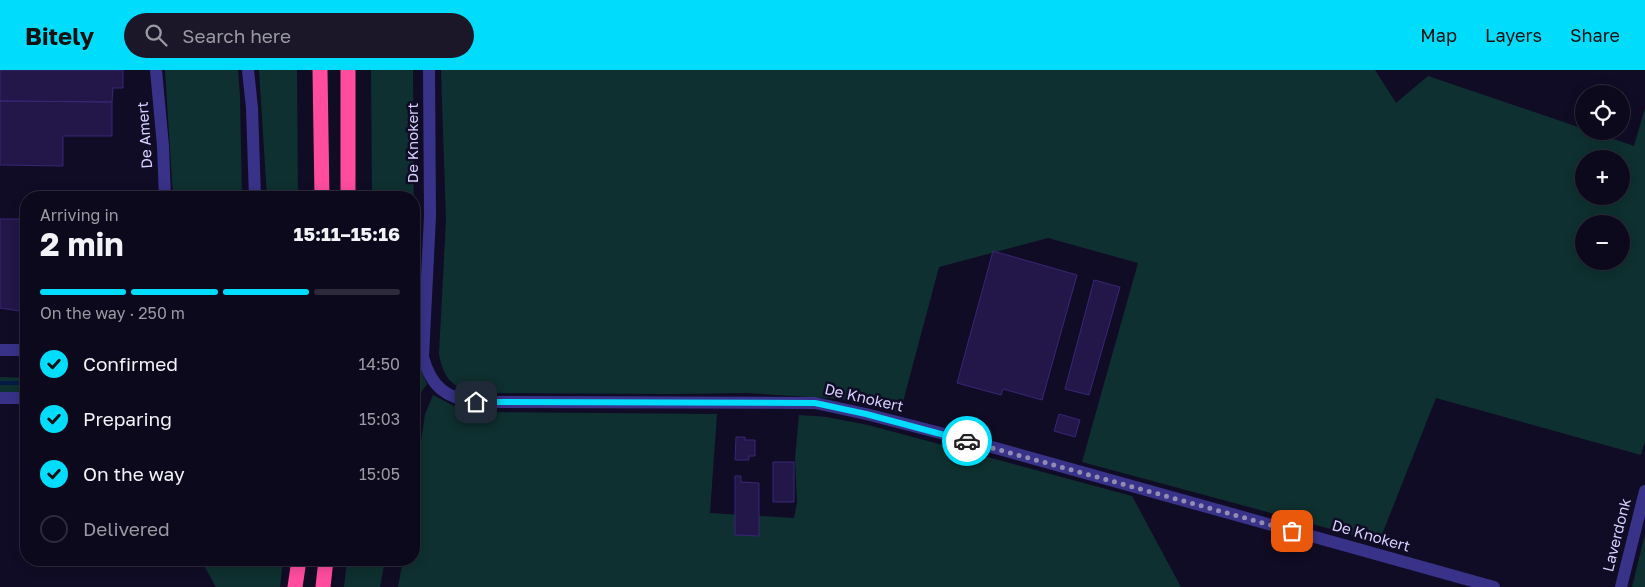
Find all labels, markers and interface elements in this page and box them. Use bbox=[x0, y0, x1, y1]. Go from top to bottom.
search box bbox=[124, 13, 474, 58]
text: Bitely bbox=[25, 21, 94, 50]
icon: search bbox=[142, 21, 170, 49]
text: Search here bbox=[182, 24, 291, 47]
text: Map bbox=[1420, 24, 1457, 46]
text: Layers bbox=[1485, 24, 1542, 46]
text: Share bbox=[1570, 24, 1620, 46]
map controls bbox=[1575, 85, 1630, 270]
button: locate bbox=[1575, 85, 1630, 140]
street label: De Amert bbox=[133, 101, 155, 169]
street label: De Knokert bbox=[403, 103, 421, 183]
button: + bbox=[1575, 150, 1630, 205]
text: Arriving in bbox=[40, 205, 119, 225]
button: − bbox=[1575, 215, 1630, 270]
text: 15:11–15:16 bbox=[294, 222, 400, 245]
text: 2 min bbox=[40, 225, 124, 263]
text: On the way · 250 m bbox=[40, 303, 185, 323]
icon: check bbox=[40, 350, 68, 378]
text: Confirmed bbox=[83, 352, 178, 375]
text: 14:50 bbox=[358, 354, 400, 374]
street label: De Knokert bbox=[823, 379, 905, 415]
pin bbox=[455, 381, 497, 423]
icon: home bbox=[462, 388, 490, 416]
icon: check bbox=[40, 405, 68, 433]
text: Preparing bbox=[83, 407, 172, 430]
text: 15:03 bbox=[359, 409, 400, 429]
courier bbox=[942, 416, 992, 466]
icon: car bbox=[953, 427, 981, 455]
icon: check bbox=[40, 460, 68, 488]
text: On the way bbox=[83, 462, 185, 485]
text: 15:05 bbox=[359, 464, 400, 484]
street label: Laverdonk bbox=[1598, 496, 1634, 573]
pin bbox=[1271, 510, 1313, 552]
street label: De Knokert bbox=[1330, 515, 1412, 555]
text: Delivered bbox=[83, 517, 170, 540]
icon: bag bbox=[1278, 517, 1306, 545]

